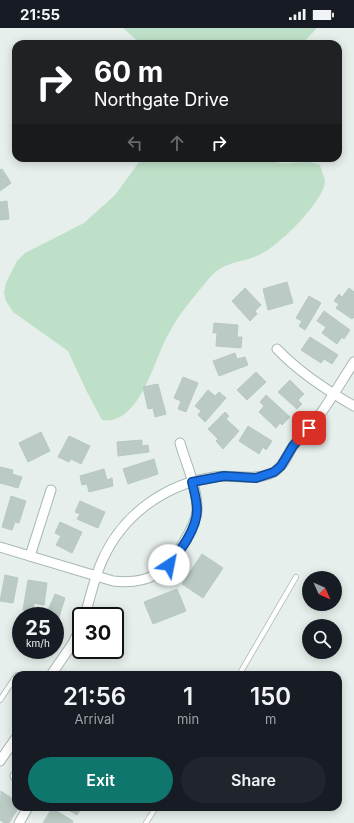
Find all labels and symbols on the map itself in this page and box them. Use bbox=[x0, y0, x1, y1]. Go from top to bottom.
pin bbox=[292, 411, 326, 445]
position arrow bbox=[148, 544, 190, 586]
north arrow bbox=[302, 571, 342, 611]
speed limit sign: 30 bbox=[72, 607, 124, 659]

